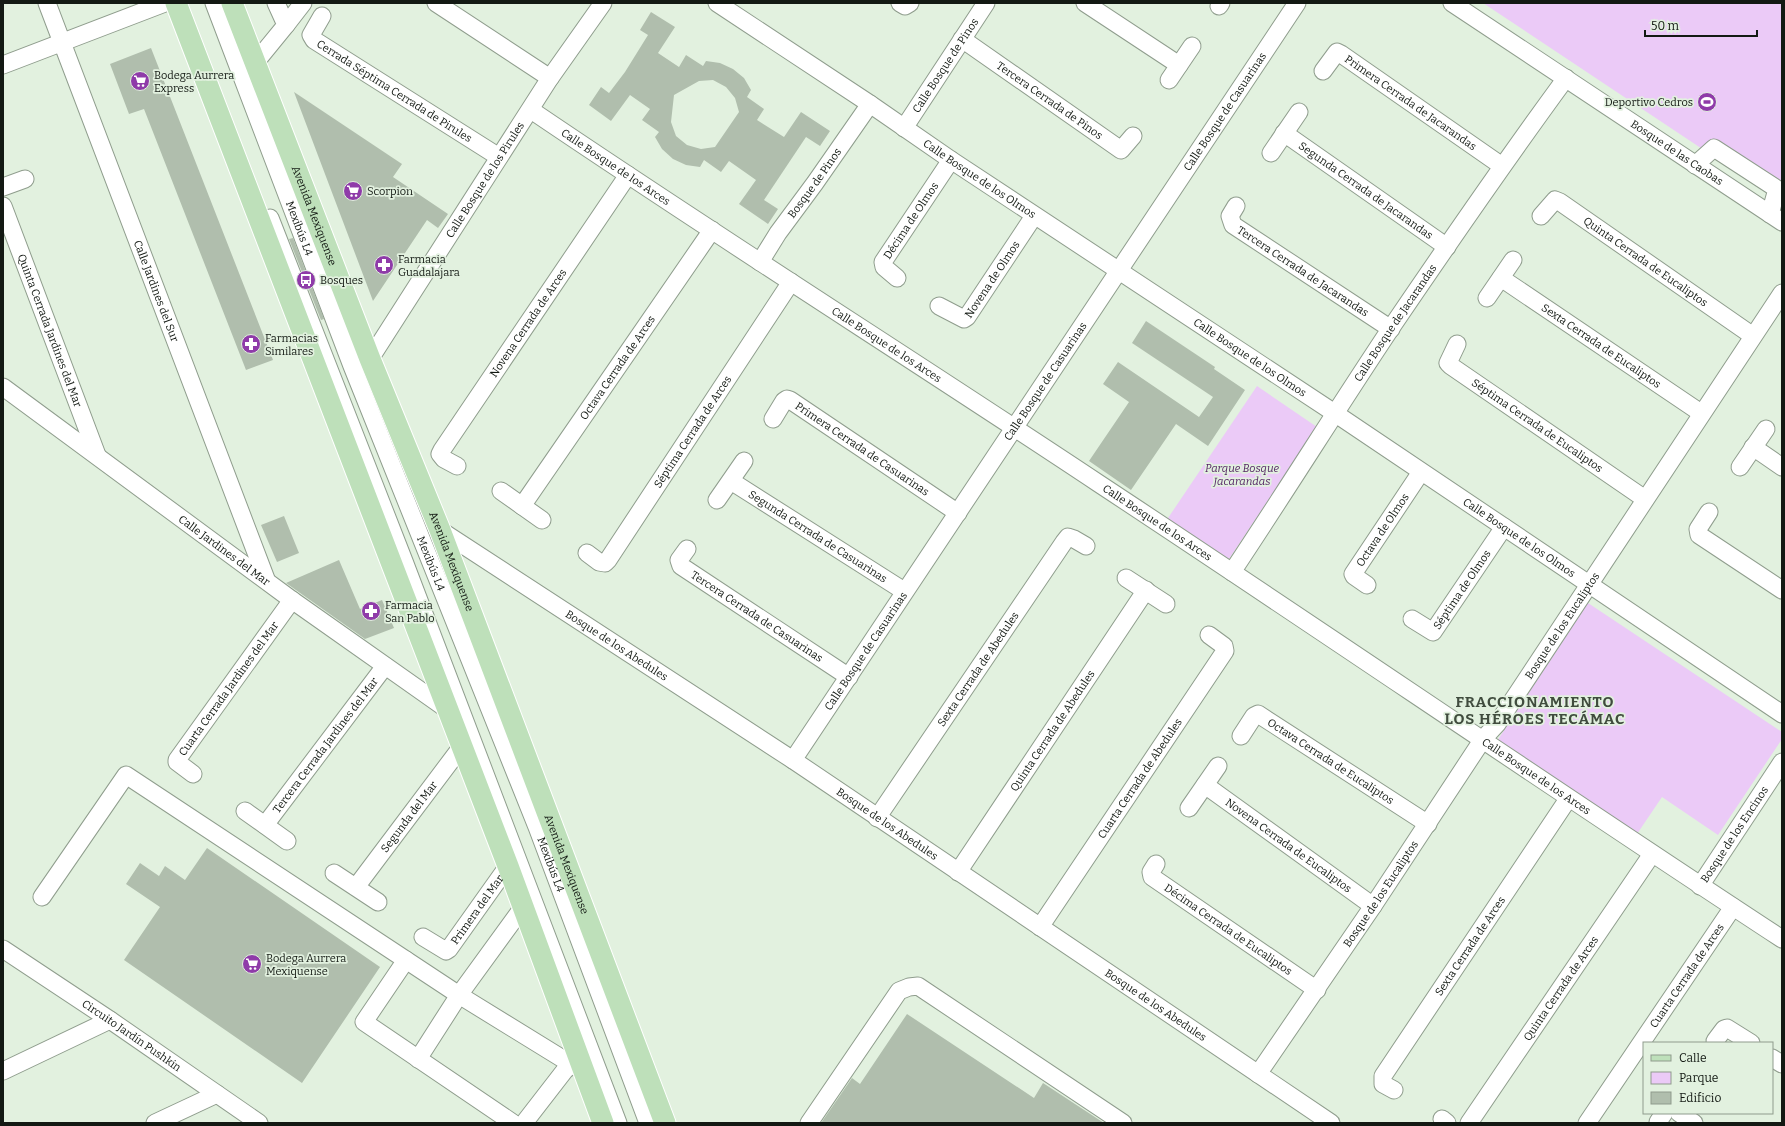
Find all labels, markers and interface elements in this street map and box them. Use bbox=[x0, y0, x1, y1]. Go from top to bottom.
scale bar bbox=[1645, 12, 1757, 38]
street label: Calle Bosque de Pinos bbox=[910, 16, 981, 115]
text: 50 m bbox=[1651, 19, 1680, 33]
street label: Cerrada Séptima Cerrada de Pirules bbox=[314, 37, 474, 145]
street label: Calle Bosque de Casuarinas bbox=[1181, 50, 1269, 174]
street label: Primera Cerrada de Jacarandas bbox=[1342, 53, 1479, 153]
street label: Tercera Cerrada de Pinos bbox=[994, 59, 1105, 142]
place label: Bodega Aurrera Express bbox=[154, 69, 234, 95]
supermarket icon: Bodega Aurrera Express bbox=[129, 70, 151, 92]
sports icon: Deportivo Cedros bbox=[1696, 91, 1718, 113]
place label: Deportivo Cedros bbox=[1605, 96, 1693, 109]
street label: Bosque de las Caobas bbox=[1628, 117, 1725, 188]
street label: Calle Bosque de los Pirules bbox=[443, 120, 527, 240]
street label: Calle Bosque de los Arces bbox=[558, 126, 672, 208]
street label: Calle Bosque de los Olmos bbox=[921, 137, 1038, 221]
street label: Segunda Cerrada de Jacarandas bbox=[1296, 139, 1435, 242]
street label: Bosque de Pinos bbox=[785, 146, 844, 221]
street label: Avenida Mexiquense bbox=[289, 164, 339, 267]
supermarket icon: Scorpion bbox=[342, 180, 364, 202]
street label: Décima de Olmos bbox=[881, 180, 941, 262]
place label: Scorpion bbox=[367, 185, 413, 198]
street label: Mexibús L4 bbox=[283, 199, 316, 258]
street label: Quinta Cerrada de Eucaliptos bbox=[1581, 214, 1710, 310]
street label: Tercera Cerrada de Jacarandas bbox=[1235, 224, 1371, 319]
street label: Calle Jardines del Sur bbox=[131, 238, 181, 344]
street label: Novena de Olmos bbox=[962, 239, 1023, 321]
street label: Quinta Cerrada Jardines del Mar bbox=[15, 252, 84, 409]
place label: Farmacia Guadalajara bbox=[398, 253, 460, 279]
pharmacy icon: Farmacia Guadalajara bbox=[373, 254, 395, 276]
street label: Calle Bosque de Jacarandas bbox=[1352, 262, 1440, 384]
street label: Novena Cerrada de Arces bbox=[487, 267, 570, 380]
bus stop icon: Bosques bbox=[295, 269, 317, 291]
place label: Bosques bbox=[320, 274, 363, 287]
street label: Sexta Cerrada de Eucaliptos bbox=[1539, 301, 1663, 391]
street label: Calle Bosque de los Arces bbox=[829, 304, 944, 385]
street label: Octava Cerrada de Arces bbox=[577, 313, 658, 422]
street label: Calle Bosque de los Olmos bbox=[1191, 316, 1309, 400]
street label: Calle Bosque de Casuarinas bbox=[1001, 320, 1090, 443]
place label: Farmacias Similares bbox=[265, 332, 318, 358]
pharmacy icon: Farmacias Similares bbox=[240, 333, 262, 355]
street label: Séptima Cerrada de Arces bbox=[651, 373, 734, 490]
street label: Séptima Cerrada de Eucaliptos bbox=[1469, 376, 1605, 475]
street label: Primera Cerrada de Casuarinas bbox=[793, 399, 931, 499]
park label: Parque Bosque Jacarandas bbox=[1205, 462, 1280, 488]
street label: Calle Bosque de los Arces bbox=[1100, 482, 1214, 564]
street label: Segunda Cerrada de Casuarinas bbox=[746, 488, 889, 586]
street label: Octava de Olmos bbox=[1354, 491, 1412, 569]
street label: Calle Bosque de los Olmos bbox=[1460, 495, 1578, 580]
street label: Avenida Mexiquense bbox=[426, 510, 476, 613]
street label: Calle Jardines del Mar bbox=[176, 513, 272, 589]
street label: Mexibús L4 bbox=[414, 534, 448, 593]
street label: Séptima de Olmos bbox=[1431, 548, 1494, 632]
street label: Tercera Cerrada de Casuarinas bbox=[688, 568, 825, 665]
street label: Bosque de los Eucaliptos bbox=[1523, 570, 1602, 682]
street label: Calle Bosque de Casuarinas bbox=[822, 590, 910, 713]
place label: Farmacia San Pablo bbox=[385, 599, 435, 625]
pharmacy icon: Farmacia San Pablo bbox=[360, 600, 382, 622]
street label: Bosque de los Abedules bbox=[563, 608, 670, 684]
street label: Sexta Cerrada de Abedules bbox=[935, 610, 1022, 729]
street label: Cuarta Cerrada Jardines del Mar bbox=[176, 619, 281, 758]
street label: Quinta Cerrada de Abedules bbox=[1008, 668, 1098, 794]
street label: Tercera Cerrada Jardines del Mar bbox=[270, 675, 381, 816]
district label: FRACCIONAMIENTO LOS HÉROES TECÁMAC bbox=[1444, 693, 1626, 728]
street label: Cuarta Cerrada de Abedules bbox=[1095, 716, 1185, 841]
street label: Octava Cerrada de Eucaliptos bbox=[1265, 716, 1396, 807]
street label: Calle Bosque de los Arces bbox=[1479, 735, 1593, 817]
street label: Segunda del Mar bbox=[378, 779, 440, 855]
street label: Bosque de los Encinos bbox=[1698, 784, 1771, 885]
street label: Bosque de los Abedules bbox=[834, 785, 940, 863]
street label: Novena Cerrada de Eucaliptos bbox=[1223, 796, 1354, 895]
street label: Avenida Mexiquense bbox=[541, 813, 591, 916]
street label: Mexibús L4 bbox=[534, 835, 567, 894]
street label: Bosque de los Eucaliptos bbox=[1341, 838, 1421, 950]
street label: Primera del Mar bbox=[448, 872, 507, 947]
street label: Décima Cerrada de Eucaliptos bbox=[1162, 881, 1295, 978]
street label: Sexta Cerrada de Arces bbox=[1433, 894, 1508, 998]
street label: Cuarta Cerrada de Arces bbox=[1647, 921, 1727, 1030]
street label: Quinta Cerrada de Arces bbox=[1521, 934, 1601, 1043]
place label: Bodega Aurrera Mexiquense bbox=[266, 952, 346, 978]
supermarket icon: Bodega Aurrera Mexiquense bbox=[241, 953, 263, 975]
street label: Bosque de los Abedules bbox=[1102, 966, 1209, 1044]
street label: Circuito Jardín Pushkin bbox=[79, 997, 184, 1074]
legend bbox=[1643, 1042, 1773, 1114]
text: Calle bbox=[1679, 1051, 1707, 1065]
text: Parque bbox=[1679, 1071, 1718, 1085]
text: Edificio bbox=[1679, 1091, 1721, 1105]

